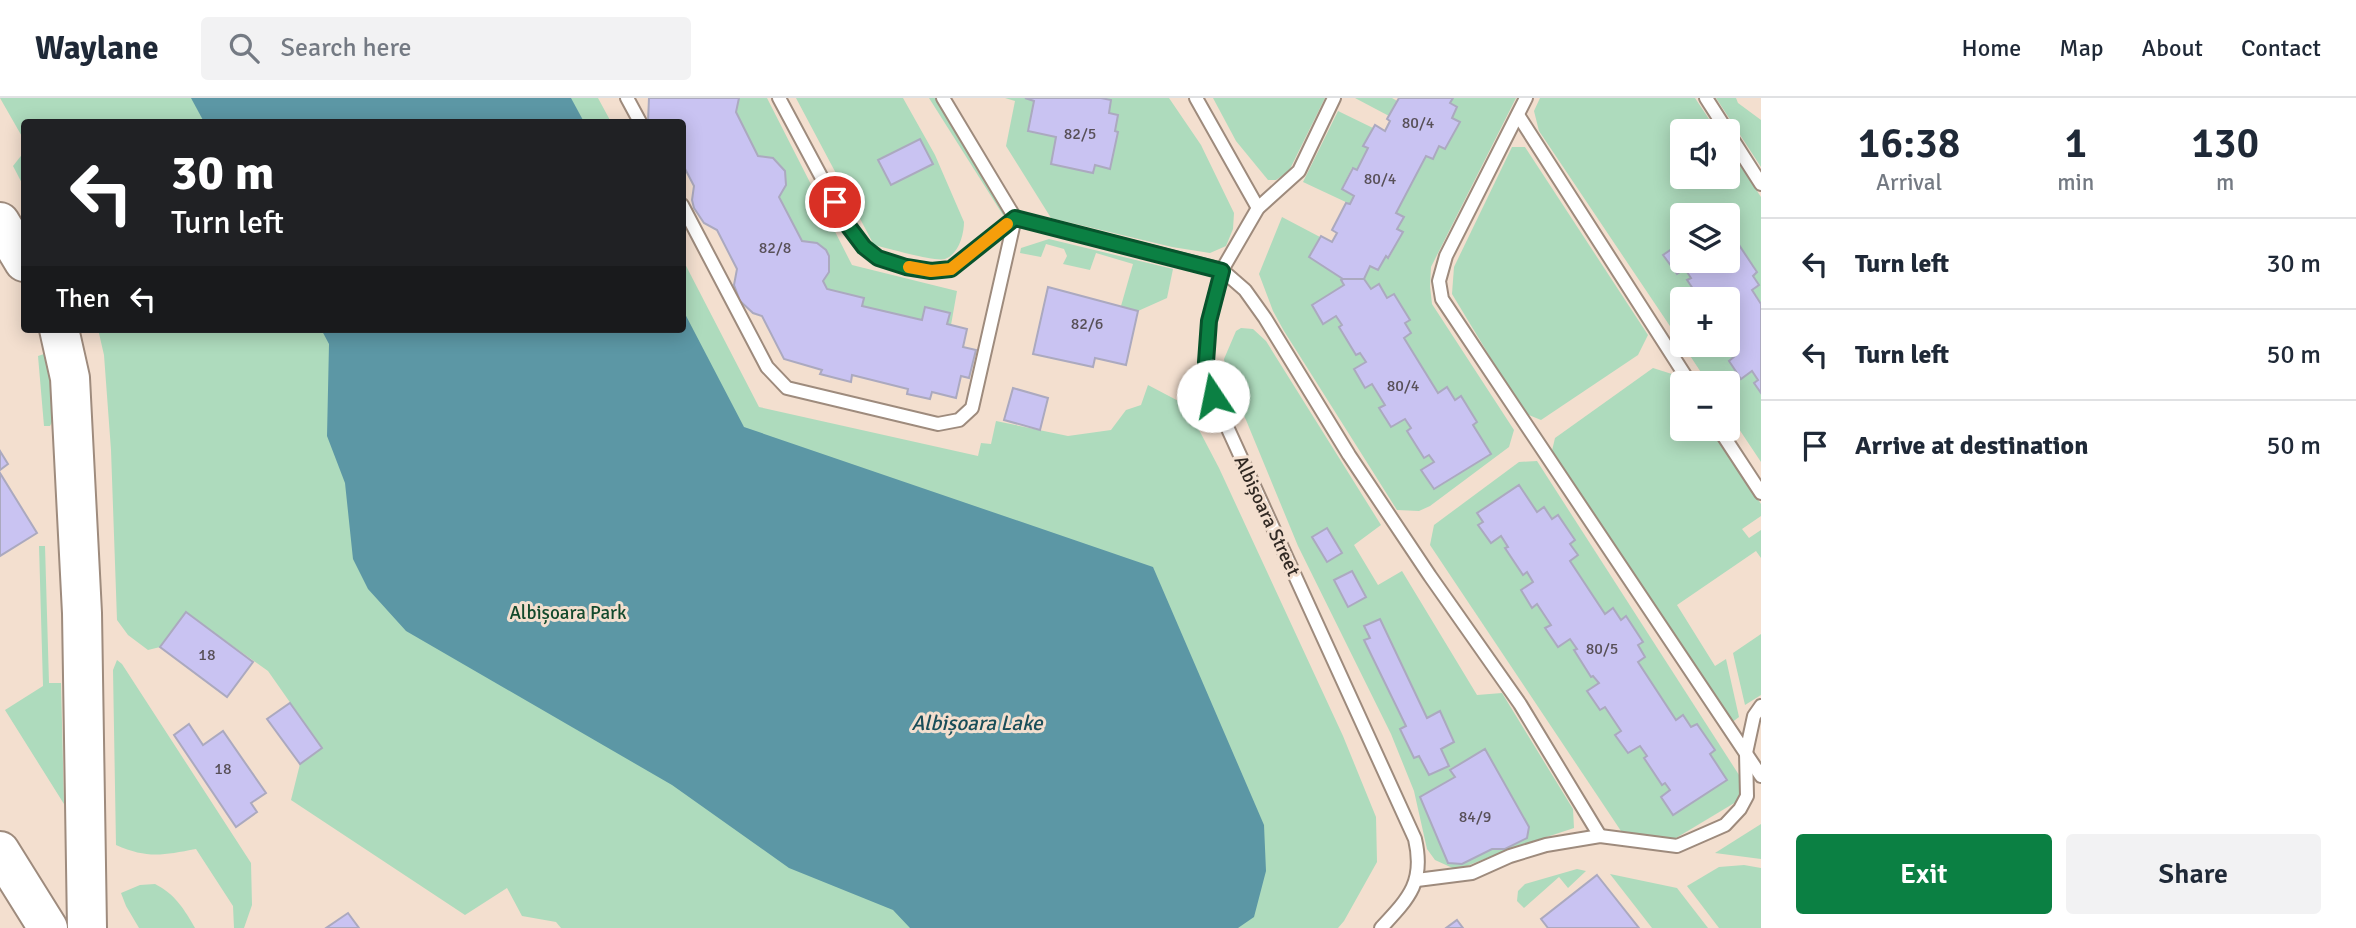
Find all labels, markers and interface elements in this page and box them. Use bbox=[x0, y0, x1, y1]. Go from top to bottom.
search box bbox=[201, 17, 691, 80]
text: Waylane bbox=[35, 28, 159, 69]
icon: search bbox=[225, 29, 263, 67]
text: Search here bbox=[281, 32, 412, 64]
text: Home bbox=[1961, 33, 2021, 63]
text: Map bbox=[2059, 33, 2104, 63]
text: About bbox=[2142, 33, 2203, 63]
text: Contact bbox=[2241, 33, 2321, 63]
house number: 80/4 bbox=[1402, 113, 1435, 133]
text: 16:38 bbox=[1858, 118, 1960, 169]
text: 1 bbox=[2064, 118, 2087, 169]
text: 130 bbox=[2191, 118, 2259, 169]
map controls bbox=[1670, 119, 1740, 441]
button: sound bbox=[1670, 119, 1740, 189]
house number: 82/5 bbox=[1064, 124, 1096, 144]
text: 30 m bbox=[171, 143, 274, 203]
icon: left bbox=[56, 147, 147, 238]
text: Arrival bbox=[1876, 168, 1942, 197]
text: min bbox=[2057, 168, 2094, 197]
text: m bbox=[2216, 168, 2234, 197]
house number: 80/4 bbox=[1364, 169, 1397, 189]
pin bbox=[805, 172, 865, 232]
icon: arrive bbox=[816, 183, 854, 221]
text: Turn left bbox=[171, 203, 284, 242]
button: layers bbox=[1670, 203, 1740, 273]
house number: 82/8 bbox=[759, 238, 791, 258]
icon: left bbox=[1796, 245, 1834, 283]
text: Turn left bbox=[1855, 248, 1949, 280]
text: 30 m bbox=[2266, 248, 2321, 280]
icon: left bbox=[124, 280, 162, 318]
text: Then bbox=[56, 283, 110, 315]
button: + bbox=[1670, 287, 1740, 357]
house number: 82/6 bbox=[1071, 314, 1103, 334]
icon: left bbox=[1796, 336, 1834, 374]
text: Turn left bbox=[1855, 339, 1949, 371]
text: 50 m bbox=[2266, 339, 2321, 371]
position arrow bbox=[1176, 359, 1250, 433]
button: − bbox=[1670, 371, 1740, 441]
house number: 80/4 bbox=[1387, 376, 1420, 396]
icon: arrive bbox=[1796, 427, 1834, 465]
text: Arrive at destination bbox=[1855, 430, 2088, 462]
text: 50 m bbox=[2266, 430, 2321, 462]
street label: Albișoara Street bbox=[1229, 452, 1306, 580]
park label: Albișoara Park bbox=[509, 601, 627, 625]
house number: 80/5 bbox=[1586, 639, 1618, 659]
house number: 18 bbox=[198, 645, 216, 665]
water label: Albișoara Lake bbox=[911, 710, 1044, 736]
house number: 18 bbox=[214, 759, 232, 779]
house number: 84/9 bbox=[1459, 807, 1491, 827]
button: Exit bbox=[1796, 834, 2052, 914]
button: Share bbox=[2066, 834, 2321, 914]

